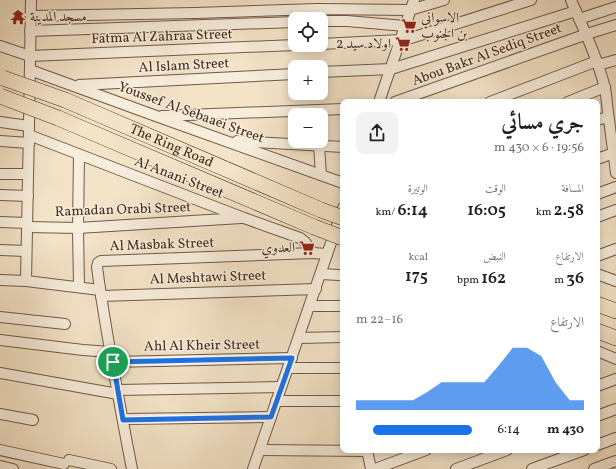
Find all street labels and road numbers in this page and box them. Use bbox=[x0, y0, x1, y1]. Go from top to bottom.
street label: Abou Bakr Al Sediq Street bbox=[409, 19, 565, 91]
street label: Fatma Al Zahraa Street bbox=[91, 25, 233, 49]
street label: Al Islam Street bbox=[138, 54, 230, 78]
street label: Youssef Al Sebaaei Street bbox=[116, 78, 267, 148]
street label: The Ring Road bbox=[127, 119, 217, 172]
street label: Al Anani Street bbox=[132, 152, 226, 204]
street label: Ramadan Orabi Street bbox=[55, 198, 192, 222]
street label: Al Masbak Street bbox=[109, 234, 215, 256]
street label: Al Meshtawi Street bbox=[149, 266, 267, 290]
street label: Ahl Al Kheir Street bbox=[144, 335, 260, 357]

